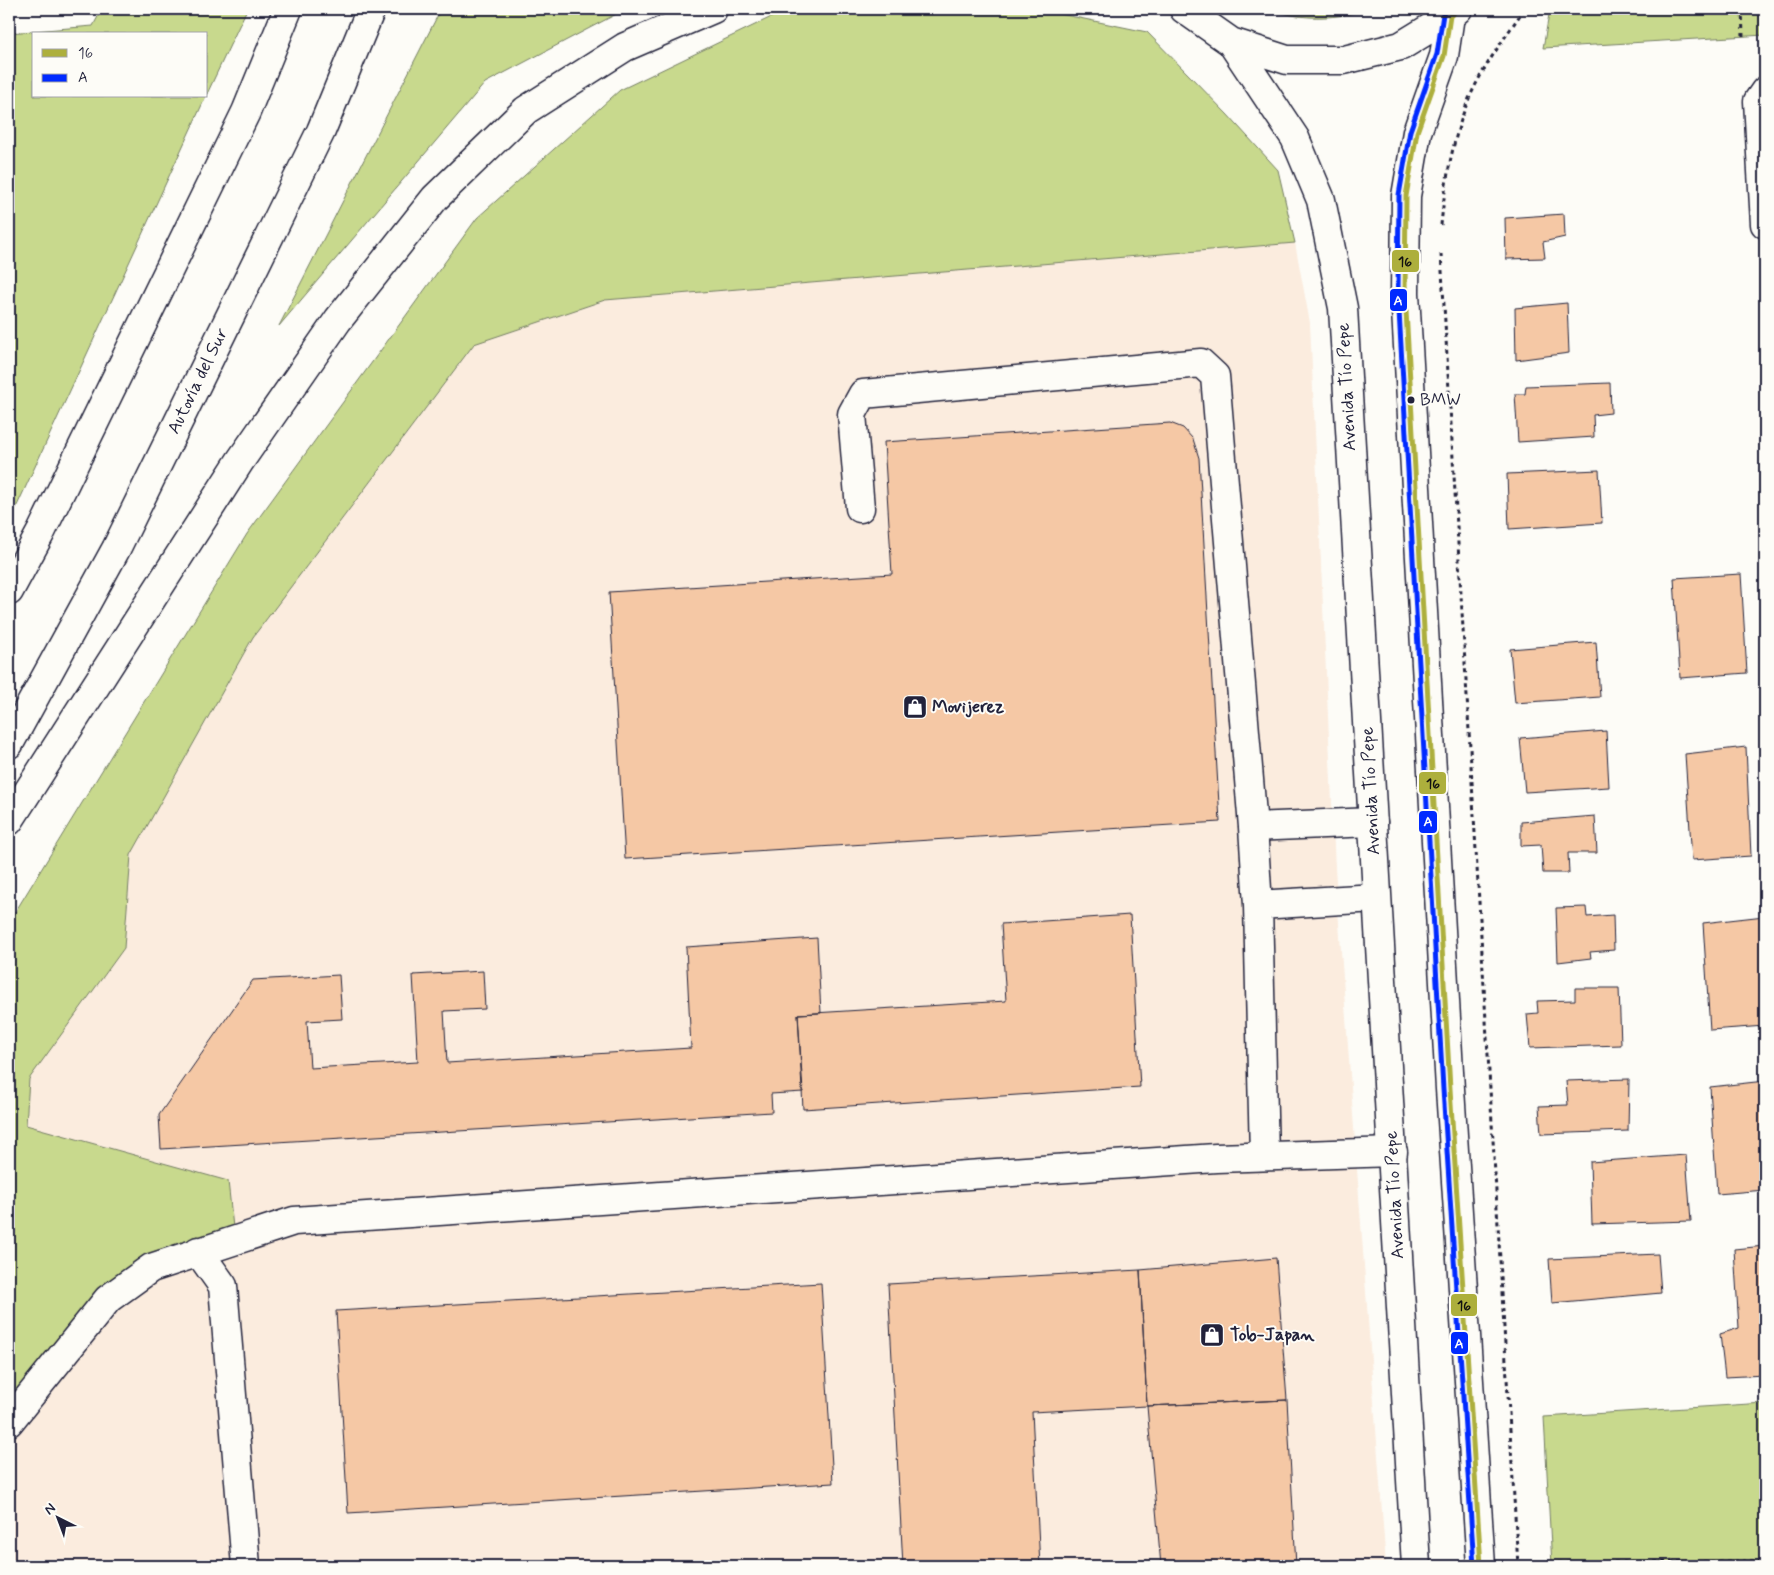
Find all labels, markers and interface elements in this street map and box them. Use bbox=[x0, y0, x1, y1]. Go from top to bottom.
legend bbox=[32, 32, 208, 98]
text: 16 bbox=[78, 44, 93, 64]
text: A bbox=[78, 68, 88, 88]
line badge: 16 bbox=[1391, 249, 1420, 273]
text: 16 bbox=[1398, 253, 1412, 271]
line badge: A bbox=[1389, 288, 1408, 312]
text: A bbox=[1393, 292, 1403, 310]
street label: Avenida Tío Pepe bbox=[1332, 322, 1362, 452]
street label: Autovía del Sur bbox=[162, 324, 234, 438]
place label: BMW bbox=[1420, 389, 1461, 411]
marker: BMW bbox=[1406, 395, 1416, 405]
shop icon: Movijerez bbox=[902, 694, 928, 720]
place label: Movijerez bbox=[932, 695, 1004, 719]
street label: Avenida Tío Pepe bbox=[1356, 726, 1386, 856]
line badge: 16 bbox=[1418, 771, 1447, 795]
text: 16 bbox=[1426, 775, 1440, 793]
line badge: A bbox=[1418, 810, 1438, 834]
text: A bbox=[1423, 813, 1433, 831]
street label: Avenida Tío Pepe bbox=[1380, 1130, 1410, 1260]
line badge: 16 bbox=[1450, 1293, 1478, 1317]
text: 16 bbox=[1457, 1297, 1471, 1315]
shop icon: Tob-Japan bbox=[1199, 1322, 1225, 1348]
place label: Tob-Japan bbox=[1230, 1323, 1315, 1347]
line badge: A bbox=[1450, 1331, 1469, 1355]
text: A bbox=[1454, 1335, 1464, 1353]
north arrow bbox=[32, 1492, 82, 1542]
text: N bbox=[40, 1499, 59, 1519]

